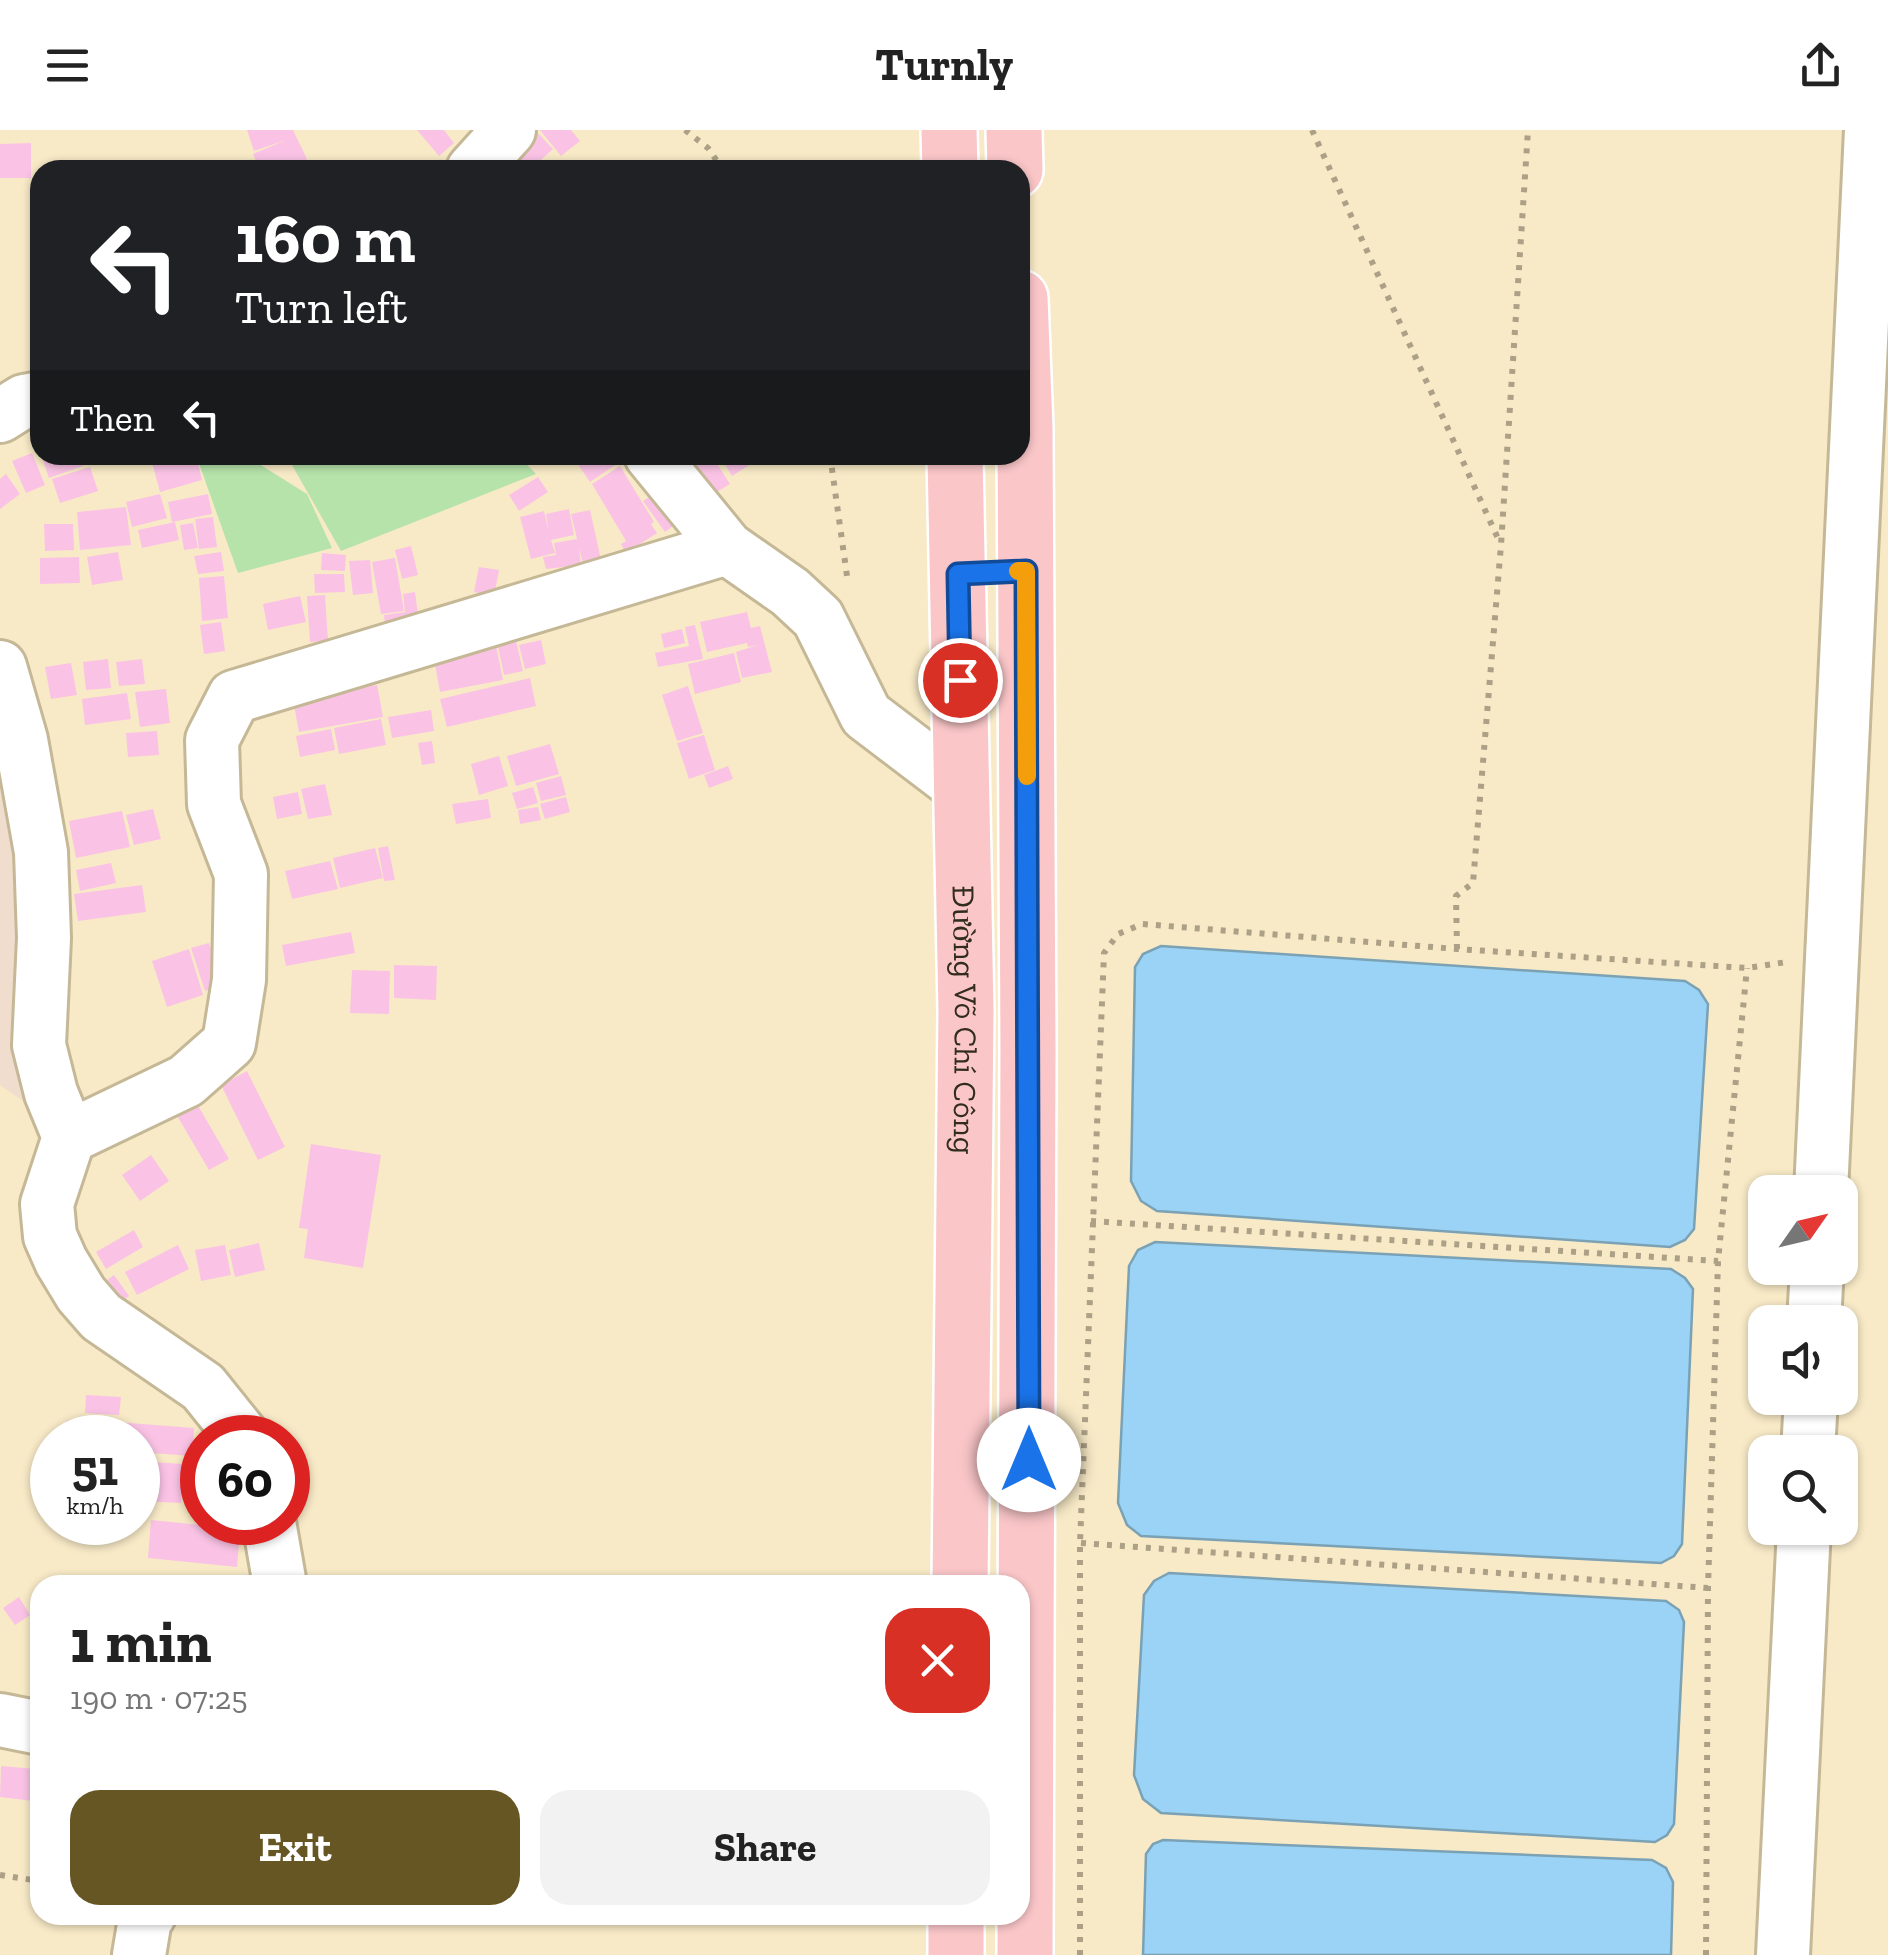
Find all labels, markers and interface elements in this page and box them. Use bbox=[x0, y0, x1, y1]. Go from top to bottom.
icon: menu bbox=[40, 38, 95, 93]
text: Turnly bbox=[875, 38, 1013, 92]
icon: share bbox=[1793, 38, 1848, 93]
text: 160 m bbox=[235, 196, 416, 280]
icon: left bbox=[70, 200, 200, 330]
text: Turn left bbox=[235, 281, 407, 335]
icon: left bbox=[174, 390, 229, 445]
text: Then bbox=[70, 395, 154, 441]
pin bbox=[918, 638, 1003, 723]
icon: arrive bbox=[933, 653, 988, 708]
street label: Đường Võ Chí Công bbox=[945, 885, 985, 1155]
north arrow bbox=[1748, 1175, 1858, 1285]
map controls bbox=[1748, 1175, 1858, 1545]
button: sound bbox=[1748, 1305, 1858, 1415]
position arrow bbox=[977, 1408, 1081, 1512]
speed limit sign: 60 bbox=[180, 1415, 310, 1545]
button: search bbox=[1748, 1435, 1858, 1545]
text: 51 bbox=[72, 1438, 118, 1498]
text: km/h bbox=[66, 1490, 124, 1520]
text: 1 min bbox=[70, 1605, 212, 1677]
button: close bbox=[885, 1608, 990, 1713]
text: 190 m · 07:25 bbox=[70, 1679, 248, 1717]
button: Exit bbox=[70, 1790, 520, 1905]
button: Share bbox=[540, 1790, 990, 1905]

